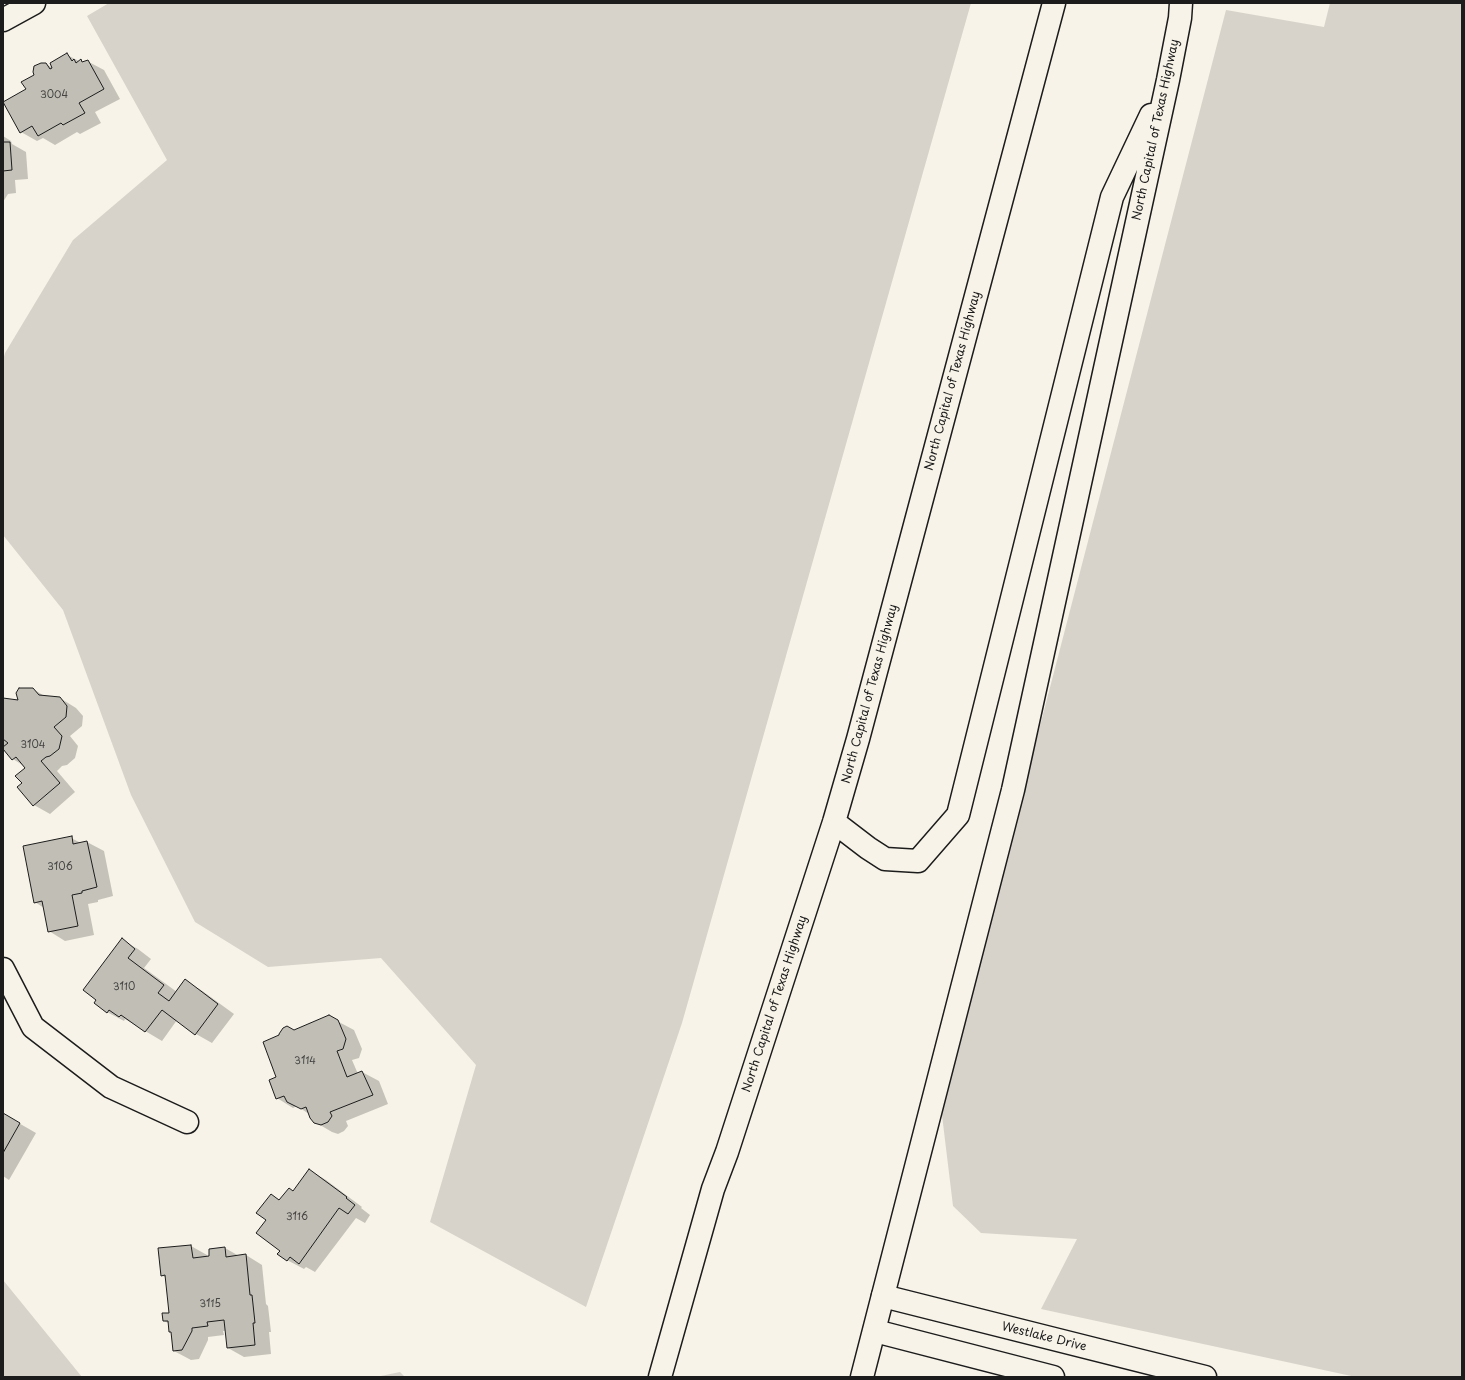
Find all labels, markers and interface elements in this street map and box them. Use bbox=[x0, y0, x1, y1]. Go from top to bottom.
street label: North Capital of Texas Highway bbox=[1130, 38, 1182, 222]
house number: 3004 bbox=[40, 89, 68, 101]
street label: North Capital of Texas Highway bbox=[922, 290, 984, 472]
street label: North Capital of Texas Highway bbox=[839, 603, 901, 785]
house number: 3104 bbox=[21, 739, 45, 751]
house number: 3106 bbox=[47, 861, 73, 873]
street label: North Capital of Texas Highway bbox=[740, 914, 810, 1094]
house number: 3110 bbox=[113, 981, 135, 993]
house number: 3114 bbox=[294, 1055, 316, 1067]
house number: 3116 bbox=[286, 1211, 308, 1223]
house number: 3115 bbox=[199, 1298, 221, 1310]
street label: Westlake Drive bbox=[1000, 1319, 1088, 1355]

